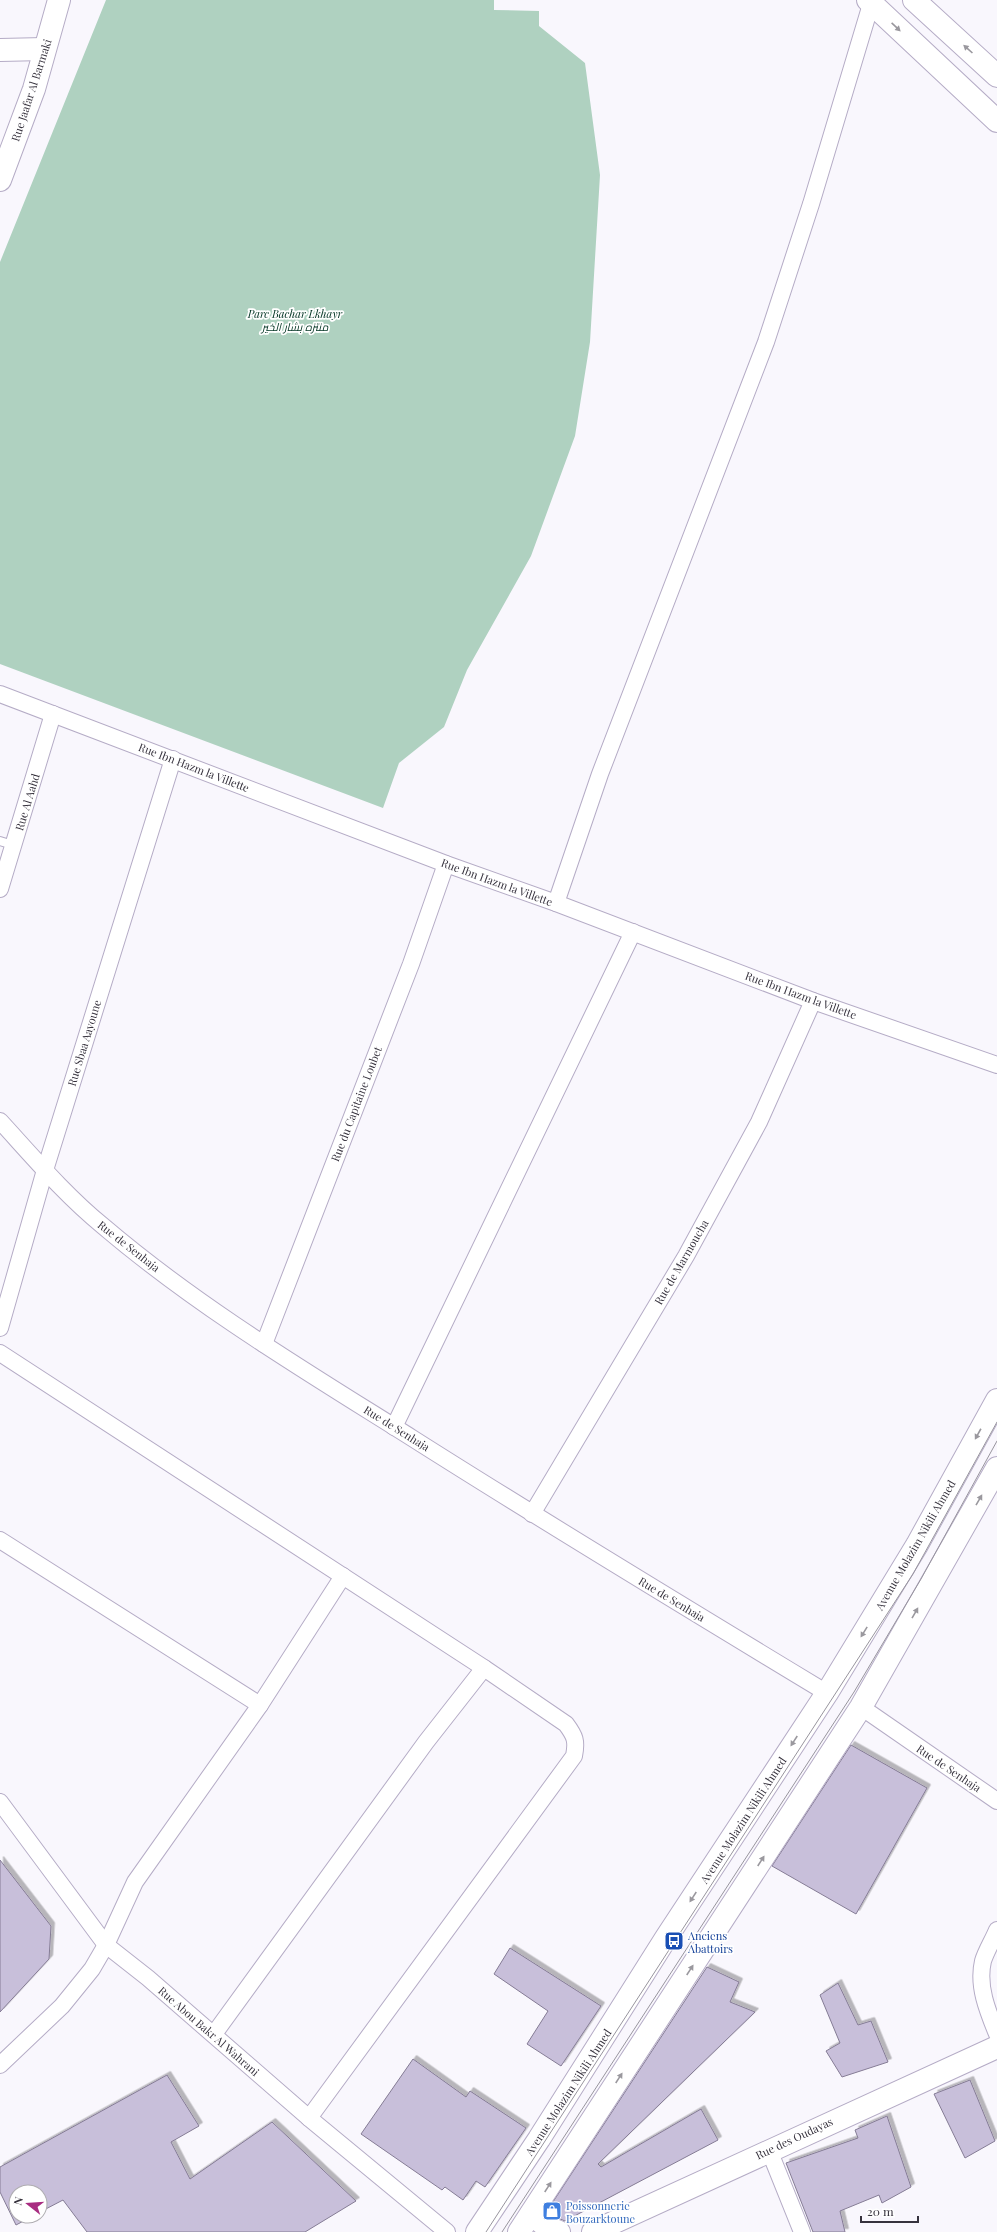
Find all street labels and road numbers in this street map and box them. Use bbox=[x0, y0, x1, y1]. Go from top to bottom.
street label: Rue Jaafar Al Barmaki bbox=[7, 37, 55, 143]
street label: Rue Ibn Hazm la Villette bbox=[136, 739, 252, 795]
street label: Rue Al Aahd bbox=[11, 771, 43, 832]
street label: Rue Ibn Hazm la Villette bbox=[439, 855, 555, 909]
street label: Rue Ibn Hazm la Villette bbox=[743, 968, 859, 1022]
street label: Rue Sbaa Aayoune bbox=[64, 998, 104, 1088]
street label: Rue du Capitaine Loubet bbox=[327, 1044, 385, 1164]
street label: Rue de Marmoucha bbox=[651, 1216, 712, 1307]
street label: Rue de Senhaja bbox=[95, 1217, 164, 1275]
street label: Rue de Senhaja bbox=[361, 1402, 433, 1454]
street label: Avenue Molazim Nikili Ahmed bbox=[871, 1477, 959, 1614]
street label: Rue de Senhaja bbox=[636, 1573, 708, 1625]
street label: Rue de Senhaja bbox=[914, 1741, 985, 1795]
street label: Avenue Molazim Nikili Ahmed bbox=[696, 1753, 790, 1887]
street label: Rue Abou Bakr Al Wahrani bbox=[155, 1983, 263, 2079]
street label: Avenue Molazim Nikili Ahmed bbox=[521, 2025, 615, 2159]
street label: Rue des Oudayas bbox=[753, 2113, 835, 2162]

